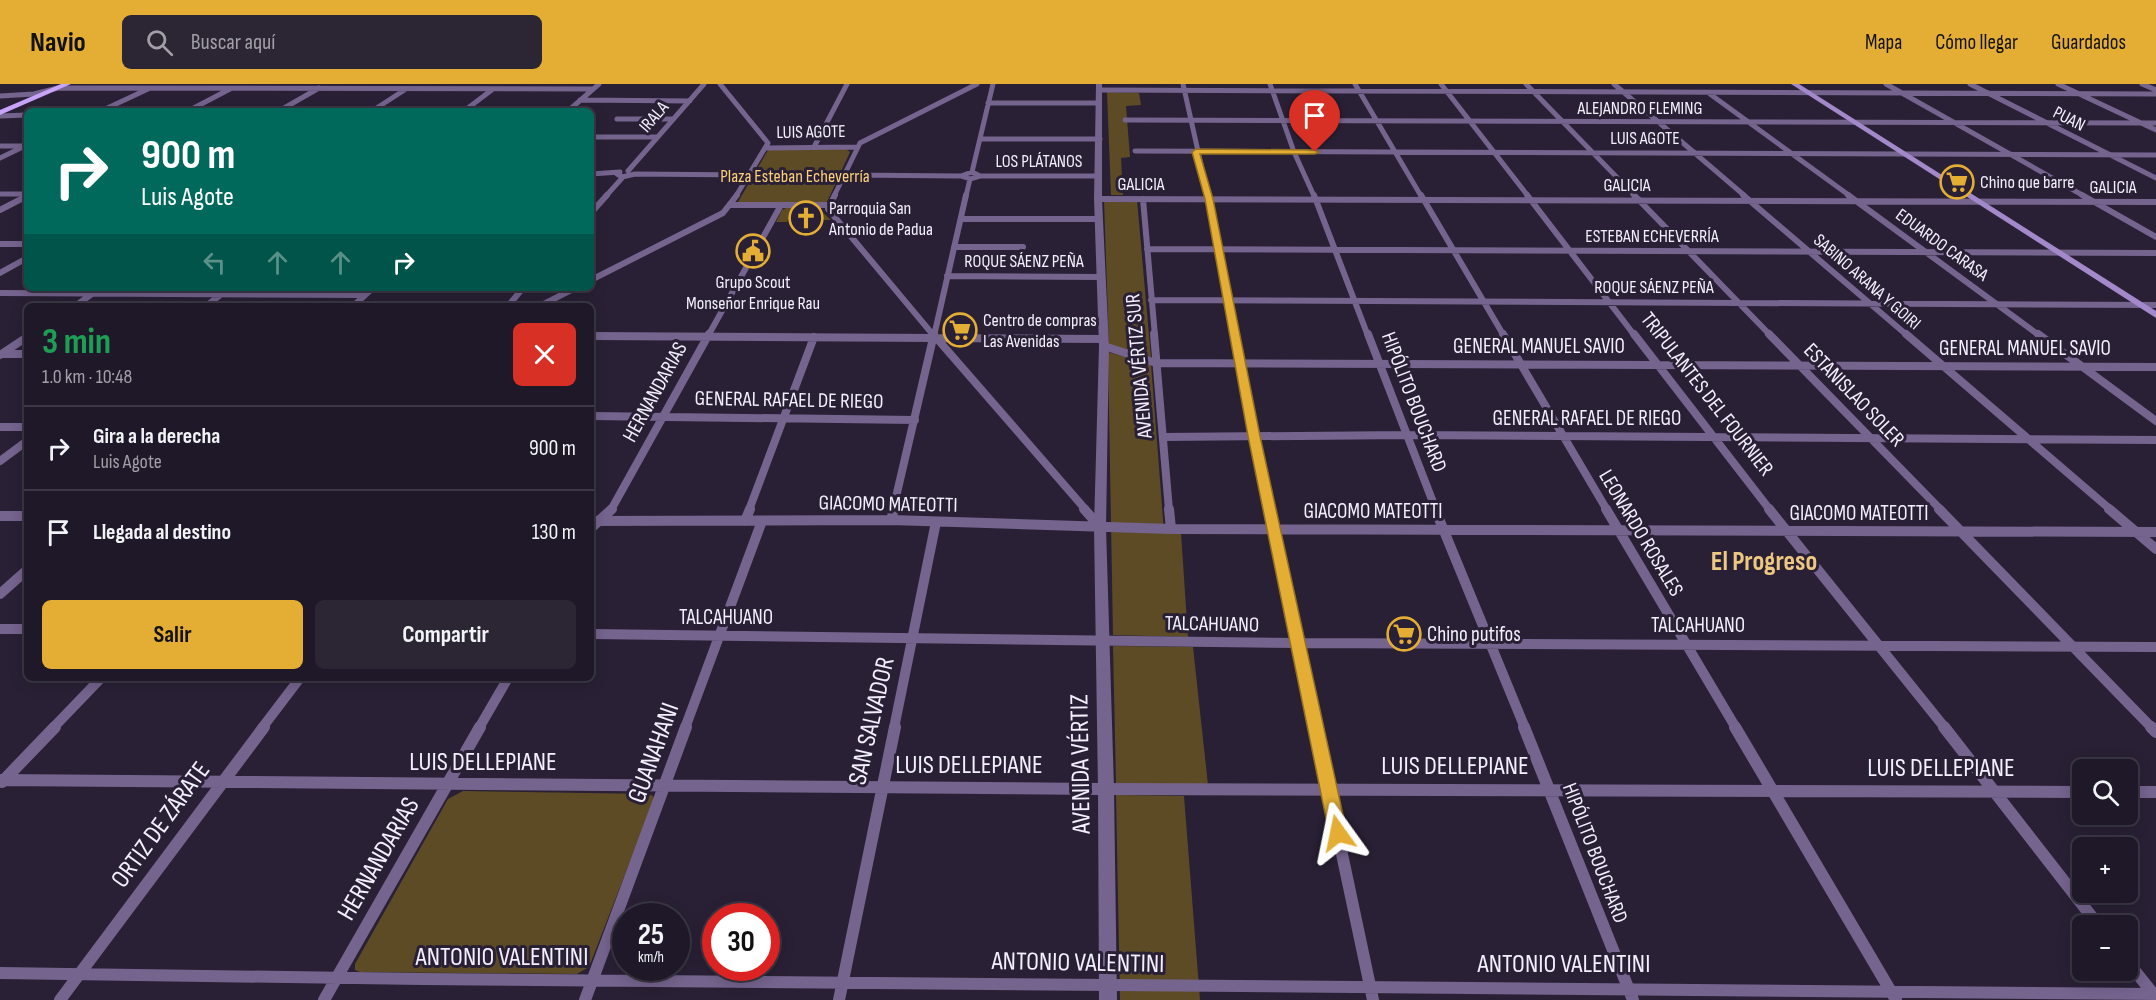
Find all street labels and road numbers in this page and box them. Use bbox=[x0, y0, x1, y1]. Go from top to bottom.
street label: IRALA bbox=[635, 97, 673, 137]
street label: ALEJANDRO FLEMING bbox=[1577, 98, 1702, 119]
street label: PUAN bbox=[2049, 102, 2089, 136]
street label: LUIS AGOTE bbox=[776, 121, 846, 143]
street label: LUIS AGOTE bbox=[1610, 128, 1680, 149]
street label: LOS PLÁTANOS bbox=[995, 151, 1083, 172]
street label: GALICIA bbox=[1117, 174, 1165, 195]
street label: GALICIA bbox=[1603, 175, 1651, 196]
street label: GALICIA bbox=[2089, 177, 2137, 198]
street label: EDUARDO CARASA bbox=[1892, 204, 1993, 286]
street label: ESTEBAN ECHEVERRÍA bbox=[1585, 226, 1719, 247]
street label: SABINO ARANA Y GOIRI bbox=[1809, 230, 1925, 334]
street label: ROQUE SÁENZ PEÑA bbox=[964, 251, 1084, 272]
street label: ROQUE SÁENZ PEÑA bbox=[1594, 277, 1714, 298]
street label: AVENIDA VÉRTIZ SUR bbox=[1120, 292, 1158, 440]
street label: TRIPULANTES DEL FOURNIER bbox=[1635, 307, 1779, 481]
street label: HIPÓLITO BOUCHARD bbox=[1376, 328, 1452, 476]
street label: GENERAL MANUEL SAVIO bbox=[1453, 334, 1625, 359]
street label: GENERAL MANUEL SAVIO bbox=[1939, 336, 2111, 361]
street label: HERNANDARIAS bbox=[617, 338, 693, 446]
street label: ESTANISLAO SOLER bbox=[1798, 338, 1910, 452]
street label: GENERAL RAFAEL DE RIEGO bbox=[694, 386, 884, 414]
street label: GENERAL RAFAEL DE RIEGO bbox=[1493, 406, 1681, 431]
street label: LEONARDO ROSALES bbox=[1593, 465, 1689, 601]
street label: GIACOMO MATEOTTI bbox=[818, 490, 958, 518]
street label: GIACOMO MATEOTTI bbox=[1303, 499, 1443, 524]
street label: GIACOMO MATEOTTI bbox=[1789, 501, 1929, 526]
street label: TALCAHUANO bbox=[679, 605, 773, 630]
street label: TALCAHUANO bbox=[1165, 611, 1259, 637]
street label: TALCAHUANO bbox=[1651, 613, 1745, 638]
street label: SAN SALVADOR bbox=[842, 654, 902, 788]
street label: AVENIDA VÉRTIZ bbox=[1064, 694, 1098, 835]
street label: GUANAHANI bbox=[622, 699, 686, 807]
street label: LUIS DELLEPIANE bbox=[409, 747, 557, 778]
street label: LUIS DELLEPIANE bbox=[895, 750, 1043, 781]
street label: LUIS DELLEPIANE bbox=[1381, 751, 1529, 782]
street label: LUIS DELLEPIANE bbox=[1867, 753, 2015, 784]
street label: ORTIZ DE ZÁRATE bbox=[105, 756, 217, 894]
street label: HIPÓLITO BOUCHARD bbox=[1557, 779, 1633, 927]
street label: HERNANDARIAS bbox=[331, 792, 427, 926]
street label: ANTONIO VALENTINI bbox=[415, 942, 588, 973]
street label: ANTONIO VALENTINI bbox=[990, 946, 1165, 980]
street label: ANTONIO VALENTINI bbox=[1477, 949, 1650, 980]

